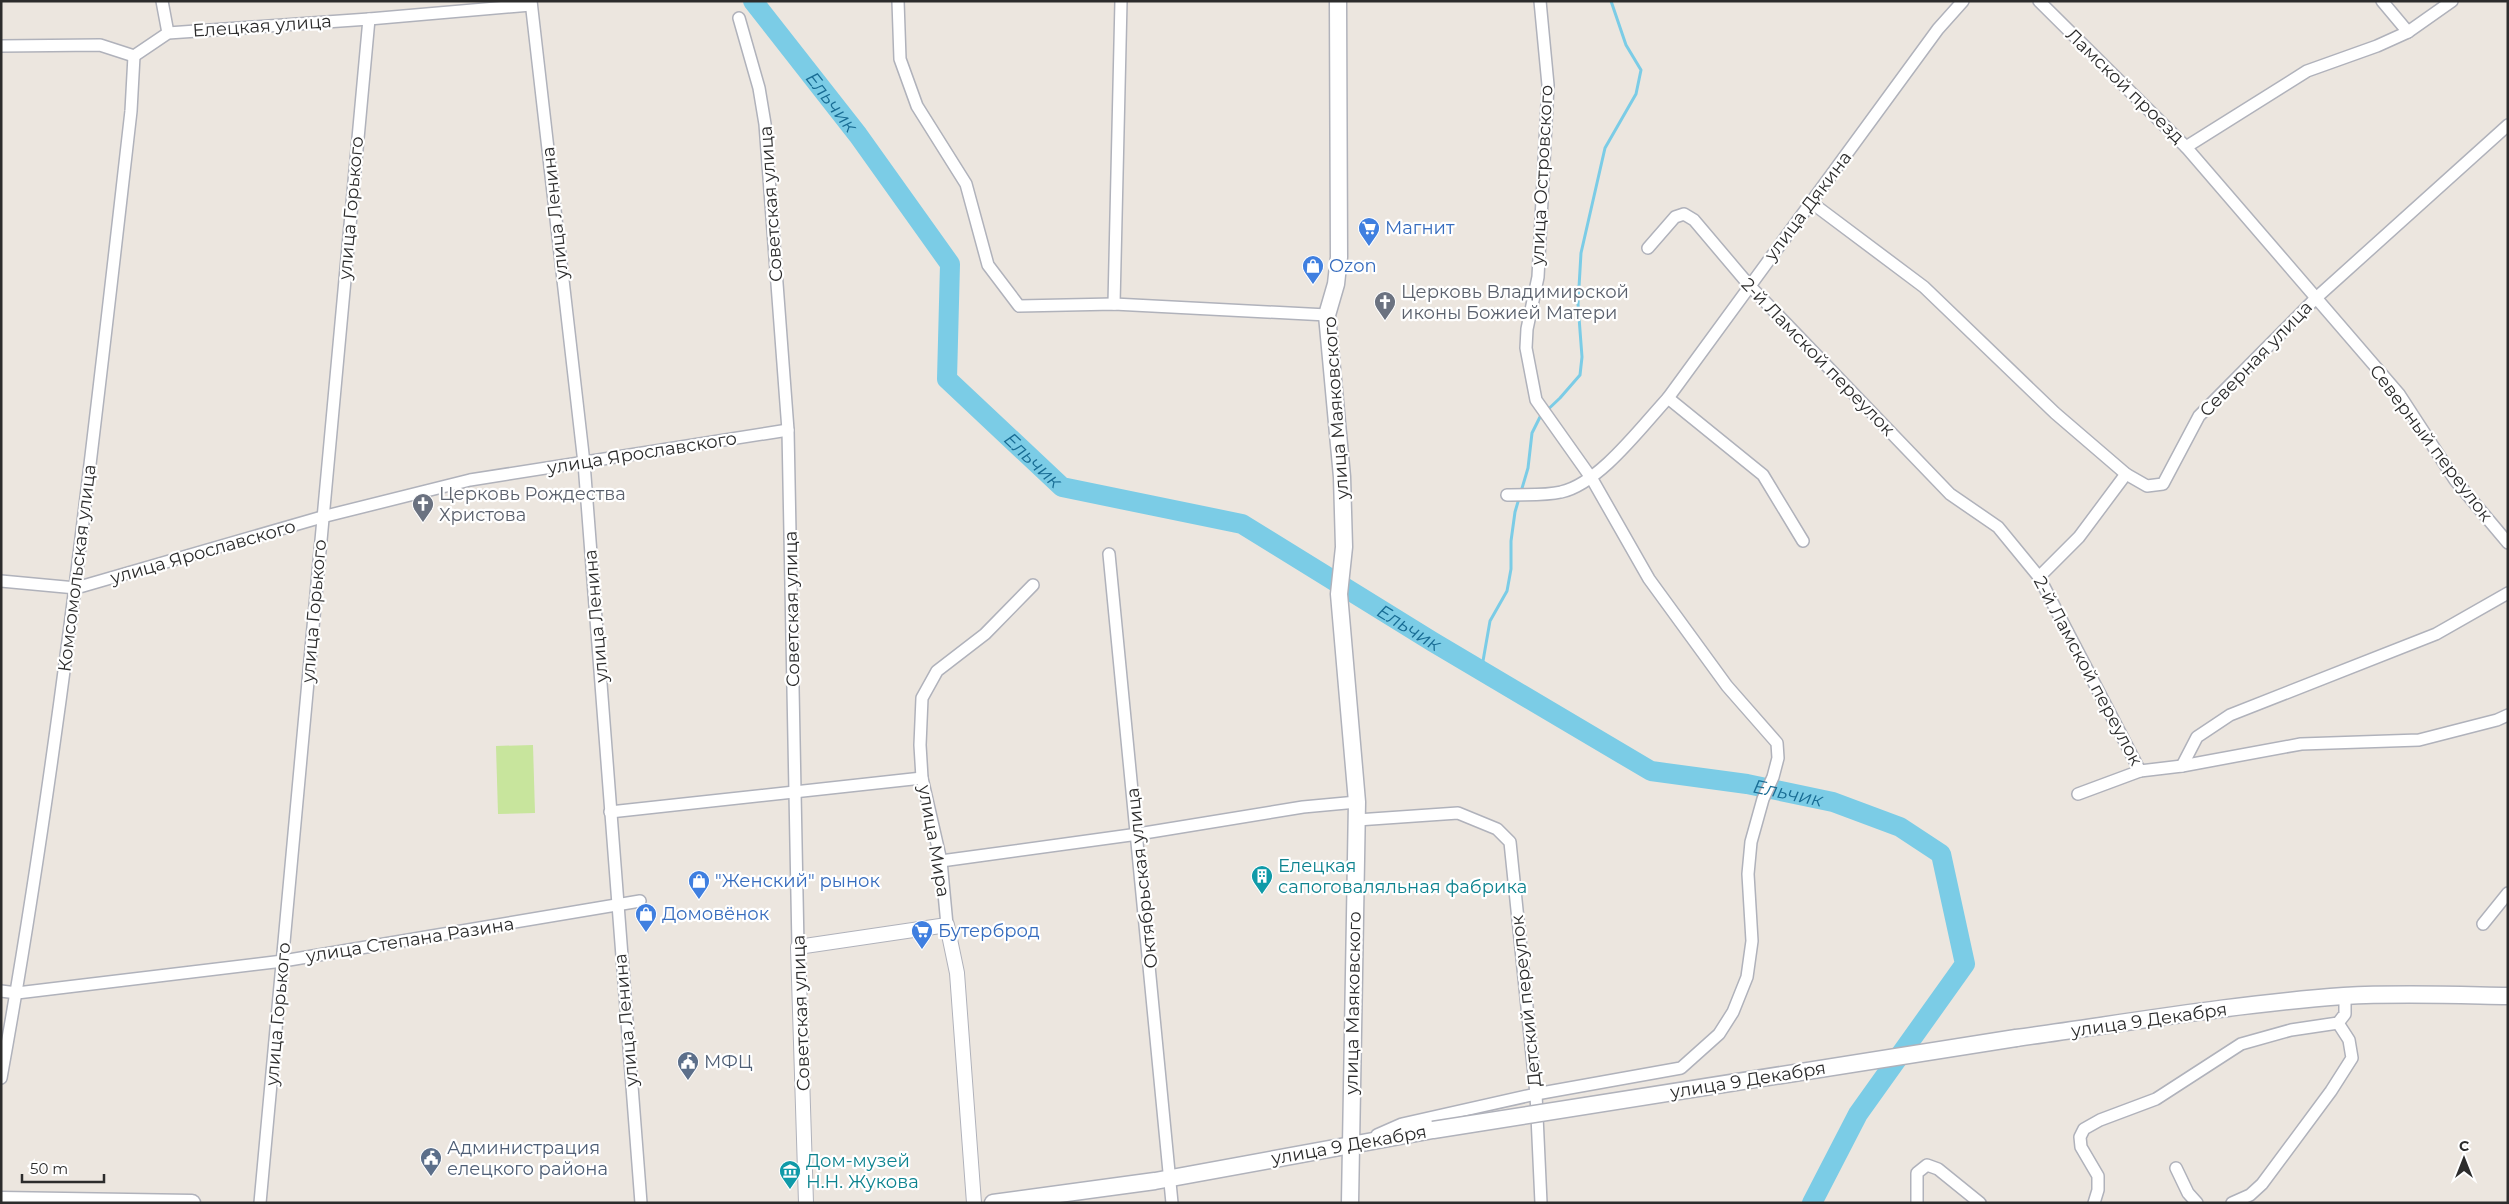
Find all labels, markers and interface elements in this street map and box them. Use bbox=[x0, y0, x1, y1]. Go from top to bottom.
street label: Елецкая улица bbox=[192, 10, 332, 42]
street label: Ламской проезд bbox=[2061, 24, 2189, 148]
water label: Ельчик bbox=[801, 67, 863, 137]
street label: улица Островского bbox=[1526, 84, 1558, 267]
street label: Советская улица bbox=[755, 125, 787, 283]
street label: улица Горького bbox=[334, 135, 368, 282]
street label: улица Ленина bbox=[537, 146, 573, 281]
street label: улица Дякина bbox=[1759, 147, 1856, 266]
supermarket icon: Магнит bbox=[1357, 216, 1381, 247]
place label: Магнит bbox=[1385, 217, 1455, 239]
shop icon: Ozon bbox=[1301, 254, 1325, 285]
place label: Ozon bbox=[1329, 255, 1377, 277]
street label: 2-й Ламской переулок bbox=[1737, 273, 1900, 441]
place label: Церковь Владимирской иконы Божией Матери bbox=[1401, 281, 1629, 324]
church icon: Церковь Владимирской иконы Божией Матери bbox=[1373, 290, 1397, 321]
street label: Северная улица bbox=[2195, 297, 2317, 421]
street label: улица Маяковского bbox=[1319, 316, 1353, 501]
street label: Северный переулок bbox=[2365, 360, 2498, 526]
street label: улица Ярославского bbox=[545, 427, 738, 479]
water label: Ельчик bbox=[1000, 427, 1068, 493]
street label: Комсомольская улица bbox=[53, 463, 101, 673]
place label: Церковь Рождества Христова bbox=[439, 483, 626, 526]
church icon: Церковь Рождества Христова bbox=[411, 492, 435, 523]
street label: улица Ярославского bbox=[107, 515, 298, 589]
street label: Советская улица bbox=[780, 531, 804, 687]
street label: улица Горького bbox=[297, 538, 331, 685]
street label: улица Ленина bbox=[579, 549, 613, 684]
street label: 2-й Ламской переулок bbox=[2029, 573, 2148, 770]
water label: Ельчик bbox=[1373, 599, 1446, 656]
water label: Ельчик bbox=[1751, 774, 1826, 811]
street label: улица Мира bbox=[913, 782, 955, 899]
street label: Октябрьская улица bbox=[1122, 786, 1162, 970]
place label: Елецкая сапоговаляльная фабрика bbox=[1278, 855, 1527, 898]
building icon: Елецкая сапоговаляльная фабрика bbox=[1250, 864, 1274, 895]
shop icon: "Женский" рынок bbox=[687, 869, 711, 900]
place label: "Женский" рынок bbox=[715, 870, 881, 892]
shop icon: Домовёнок bbox=[634, 902, 658, 933]
place label: Домовёнок bbox=[662, 903, 770, 925]
street label: улица Маяковского bbox=[1340, 911, 1366, 1096]
street label: улица Степана Разина bbox=[303, 913, 516, 967]
street label: Детский переулок bbox=[1506, 914, 1546, 1088]
supermarket icon: Бутерброд bbox=[910, 919, 934, 950]
place label: Бутерброд bbox=[938, 920, 1040, 942]
street label: Советская улица bbox=[787, 934, 815, 1092]
street label: улица Горького bbox=[261, 941, 295, 1088]
street label: улица Ленина bbox=[609, 953, 643, 1088]
street label: улица 9 Декабря bbox=[2069, 998, 2228, 1042]
public building icon: МФЦ bbox=[676, 1050, 700, 1081]
place label: МФЦ bbox=[704, 1051, 753, 1073]
street label: улица 9 Декабря bbox=[1668, 1057, 1827, 1103]
street label: улица 9 Декабря bbox=[1269, 1121, 1428, 1170]
north arrow bbox=[2439, 1134, 2489, 1184]
place label: Администрация елецкого района bbox=[447, 1137, 608, 1180]
text: С bbox=[2459, 1137, 2469, 1155]
public building icon: Администрация елецкого района bbox=[419, 1146, 443, 1177]
place label: Дом-музей Н.Н. Жукова bbox=[806, 1150, 919, 1193]
scale bar bbox=[22, 1152, 105, 1184]
text: 50 m bbox=[30, 1159, 68, 1178]
museum icon: Дом-музей Н.Н. Жукова bbox=[778, 1159, 802, 1190]

